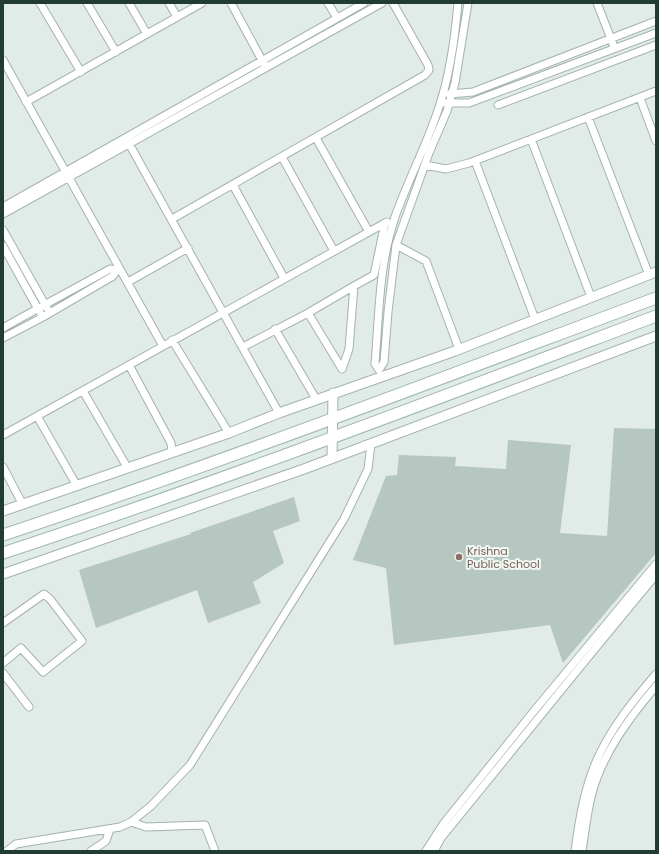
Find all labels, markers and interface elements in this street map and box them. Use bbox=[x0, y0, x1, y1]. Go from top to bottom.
place label: Krishna Public School bbox=[467, 543, 540, 572]
marker: Krishna Public School bbox=[454, 552, 464, 562]

